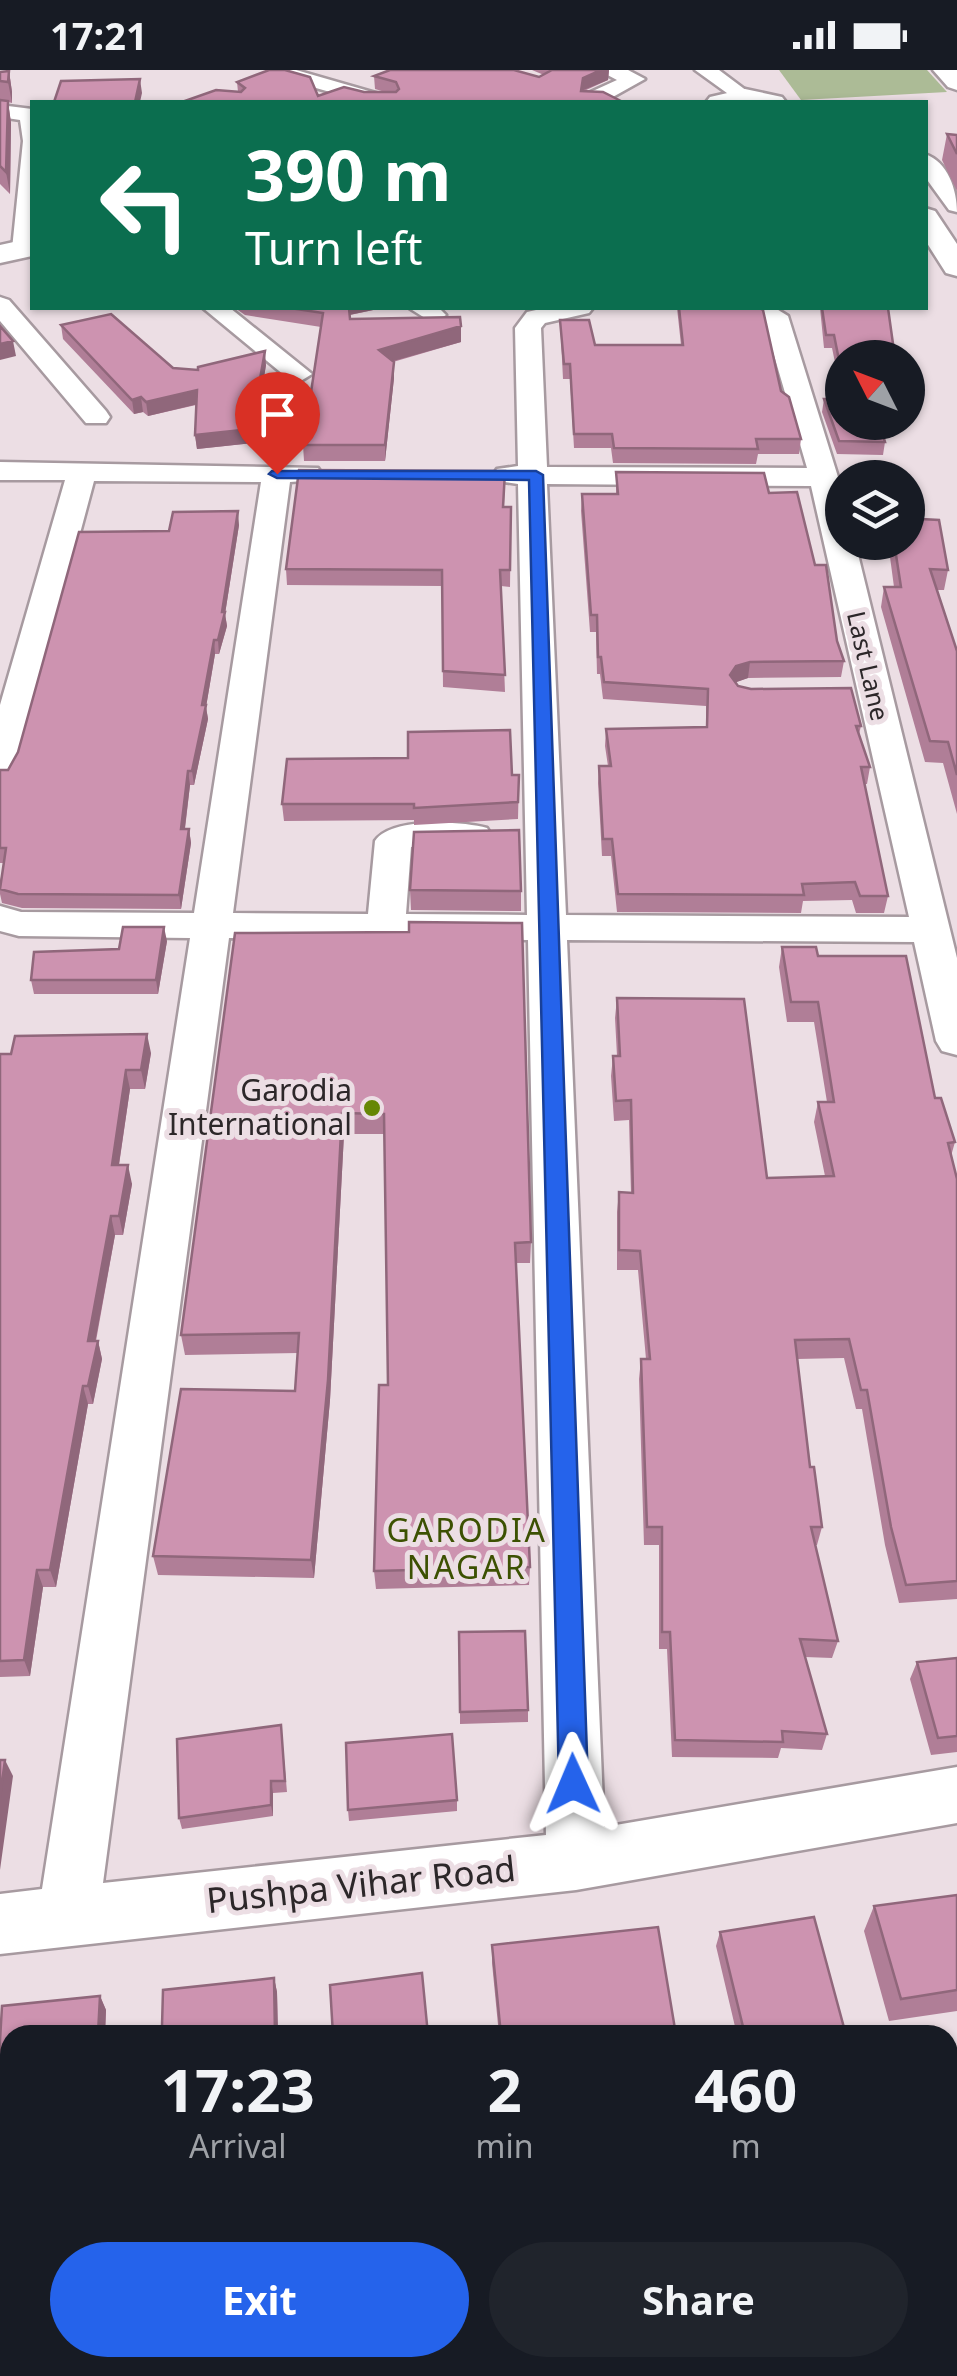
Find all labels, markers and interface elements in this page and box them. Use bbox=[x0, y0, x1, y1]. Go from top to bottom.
text: 17:21 bbox=[50, 9, 148, 61]
text: 390 m bbox=[245, 126, 452, 222]
icon: left bbox=[80, 140, 210, 270]
text: Turn left bbox=[245, 217, 422, 278]
north arrow bbox=[825, 340, 925, 440]
map controls bbox=[825, 340, 925, 560]
pin bbox=[235, 372, 320, 475]
icon: arrive bbox=[250, 387, 305, 442]
button: layers bbox=[825, 460, 925, 560]
street label: Last Lane bbox=[840, 608, 898, 724]
place label: Garodia International bbox=[168, 1069, 352, 1144]
marker: Garodia International bbox=[361, 1097, 383, 1119]
district label: GARODIA NAGAR bbox=[387, 1508, 547, 1588]
position arrow bbox=[521, 1732, 625, 1836]
street label: Pushpa Vihar Road bbox=[204, 1844, 518, 1923]
text: 17:23 bbox=[161, 2048, 315, 2130]
text: 2 bbox=[487, 2048, 522, 2130]
text: 460 bbox=[694, 2048, 797, 2130]
text: Arrival bbox=[189, 2124, 287, 2167]
text: min bbox=[476, 2124, 534, 2167]
text: m bbox=[731, 2124, 761, 2167]
button: Exit bbox=[50, 2242, 469, 2357]
button: Share bbox=[489, 2242, 908, 2357]

